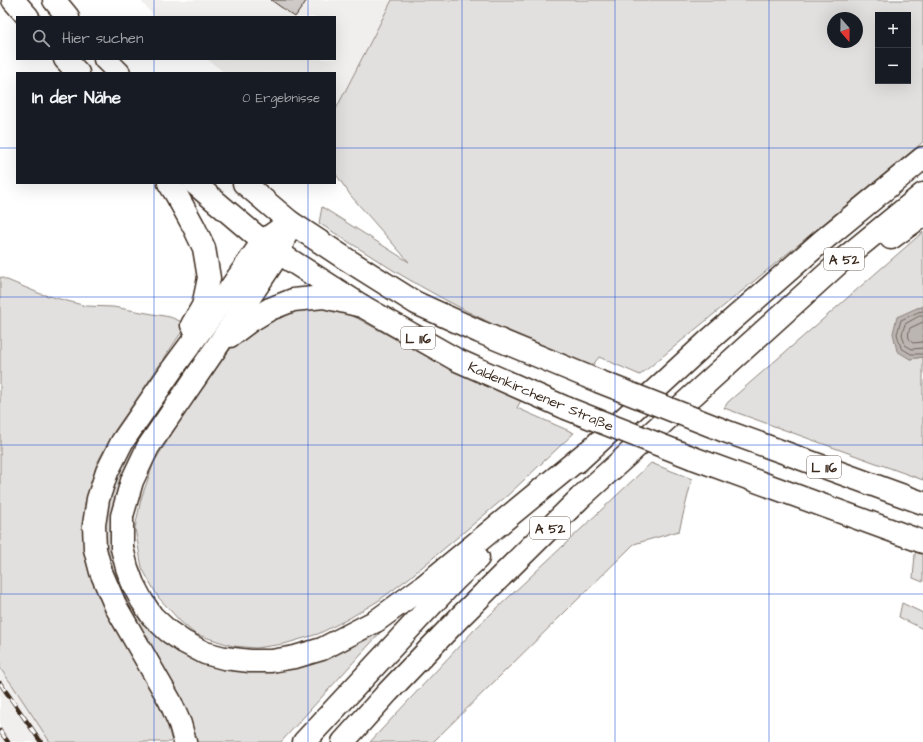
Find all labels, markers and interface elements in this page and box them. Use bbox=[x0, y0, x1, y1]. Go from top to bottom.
north arrow bbox=[827, 12, 863, 48]
map controls bbox=[875, 12, 911, 84]
button: + bbox=[875, 12, 911, 48]
search box bbox=[16, 16, 336, 60]
icon: search bbox=[30, 27, 52, 49]
text: Hier suchen bbox=[62, 28, 143, 49]
button: − bbox=[875, 48, 911, 84]
text: In der Nähe bbox=[32, 86, 121, 110]
text: 0 Ergebnisse bbox=[242, 89, 320, 107]
road number: A 52 bbox=[824, 248, 864, 270]
road number: L 116 bbox=[401, 327, 435, 349]
street label: Kaldenkirchener Straße bbox=[465, 357, 617, 437]
road number: L 116 bbox=[807, 456, 841, 478]
road number: A 52 bbox=[530, 517, 570, 539]

